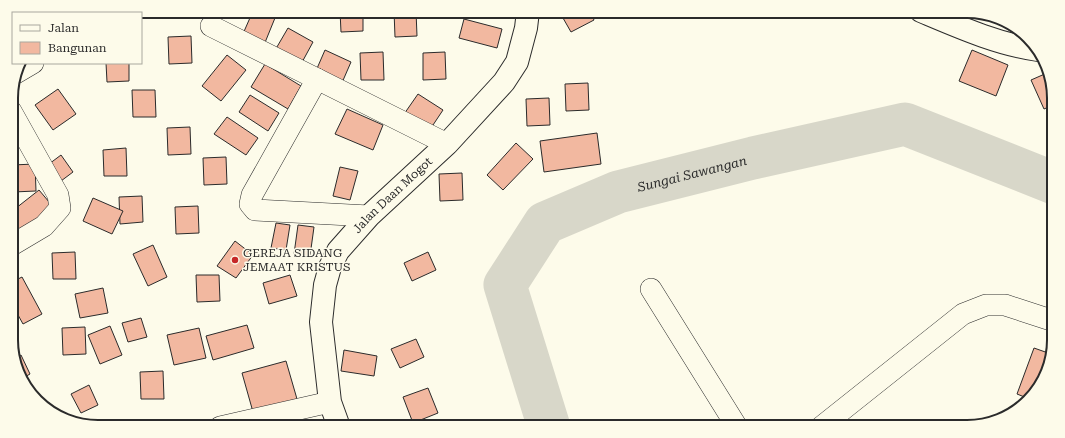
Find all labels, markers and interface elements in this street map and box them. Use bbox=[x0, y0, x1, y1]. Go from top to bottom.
legend bbox=[12, 12, 142, 64]
text: Jalan bbox=[48, 21, 79, 35]
text: Bangunan bbox=[48, 41, 107, 55]
water label: Sungai Sawangan bbox=[635, 152, 748, 195]
street label: Jalan Daan Mogot bbox=[350, 154, 435, 236]
place label: GEREJA SIDANG JEMAAT KRISTUS bbox=[243, 246, 351, 274]
marker: GEREJA SIDANG JEMAAT KRISTUS bbox=[230, 255, 240, 265]

